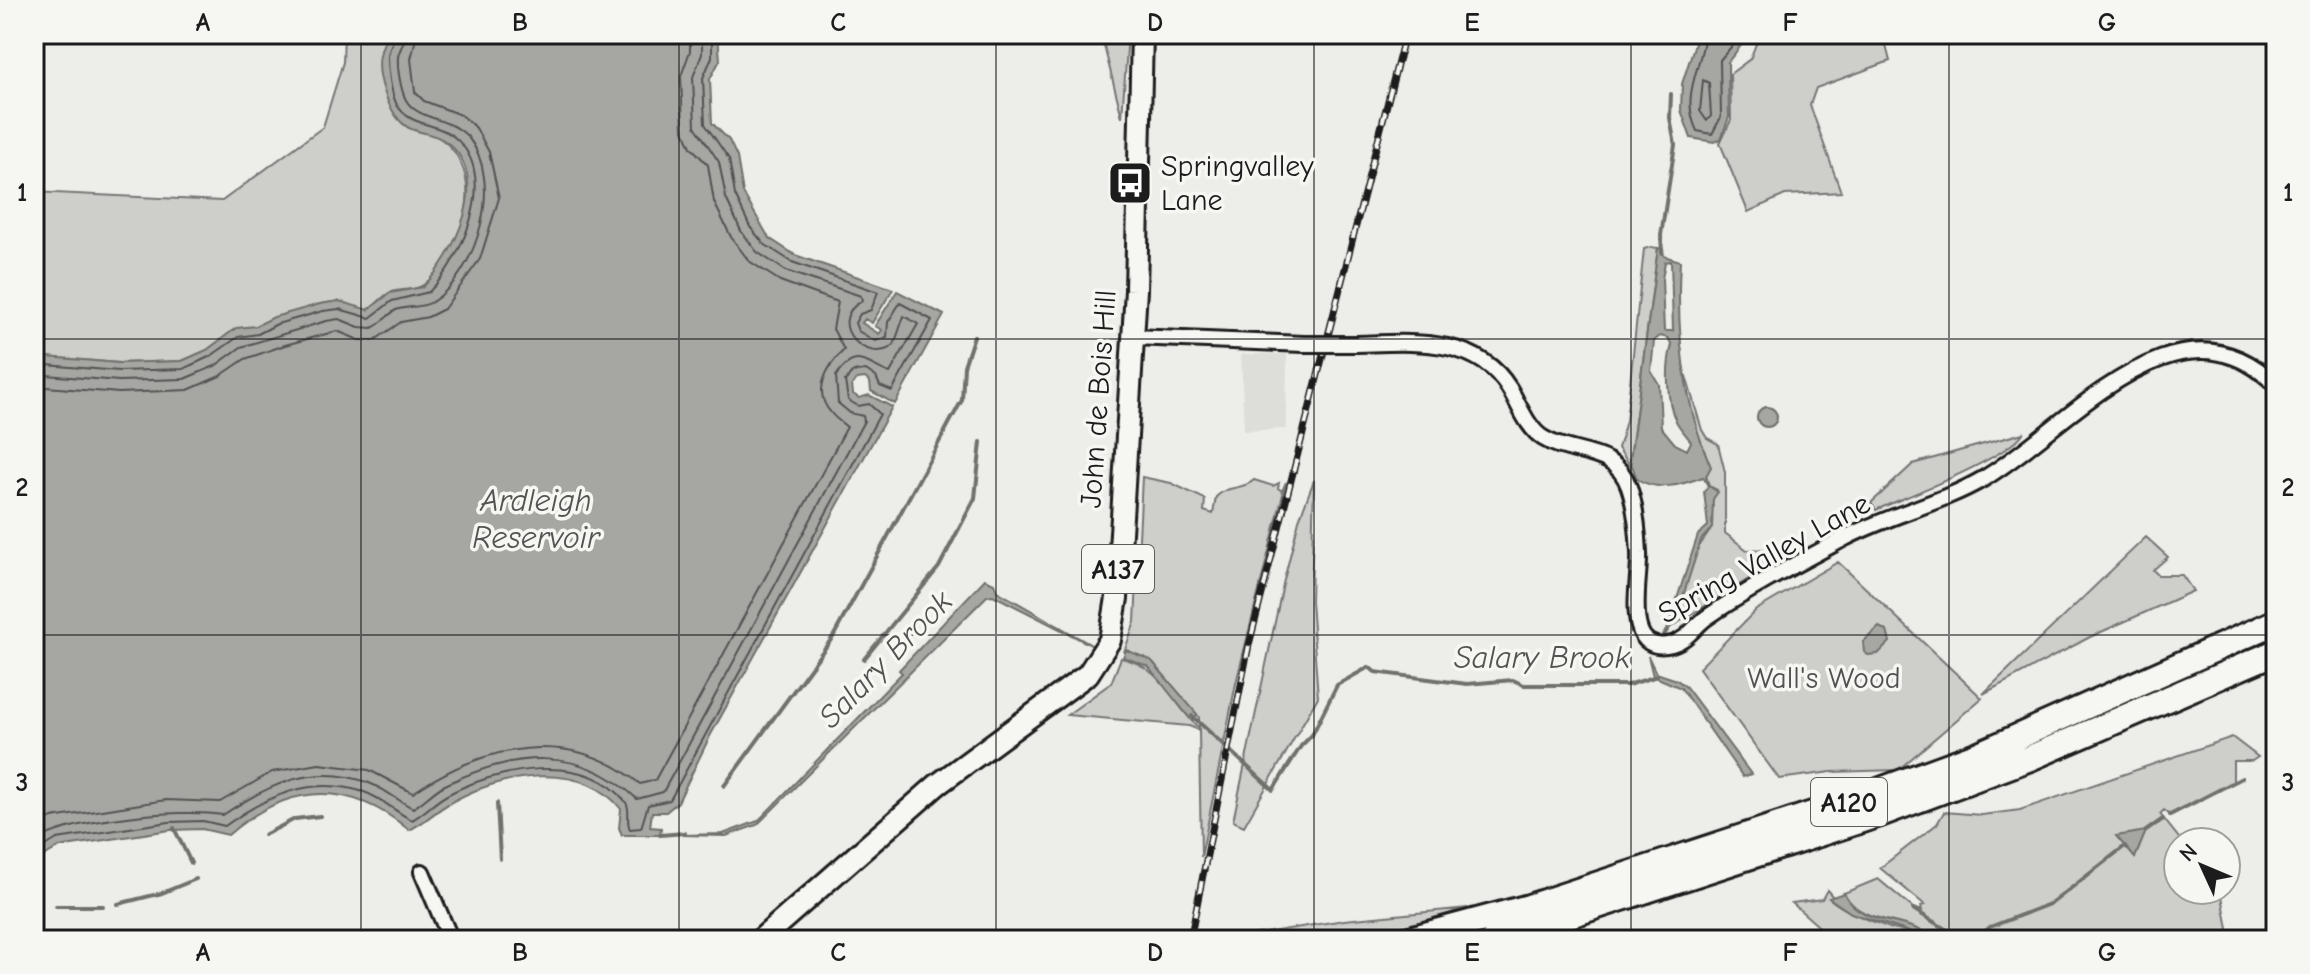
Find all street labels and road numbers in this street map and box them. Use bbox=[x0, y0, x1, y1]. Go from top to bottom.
street label: John de Bois Hill bbox=[1073, 289, 1124, 509]
street label: Spring Valley Lane bbox=[1652, 486, 1876, 631]
road number: A137 bbox=[1082, 545, 1154, 593]
road number: A120 bbox=[1811, 778, 1887, 826]

